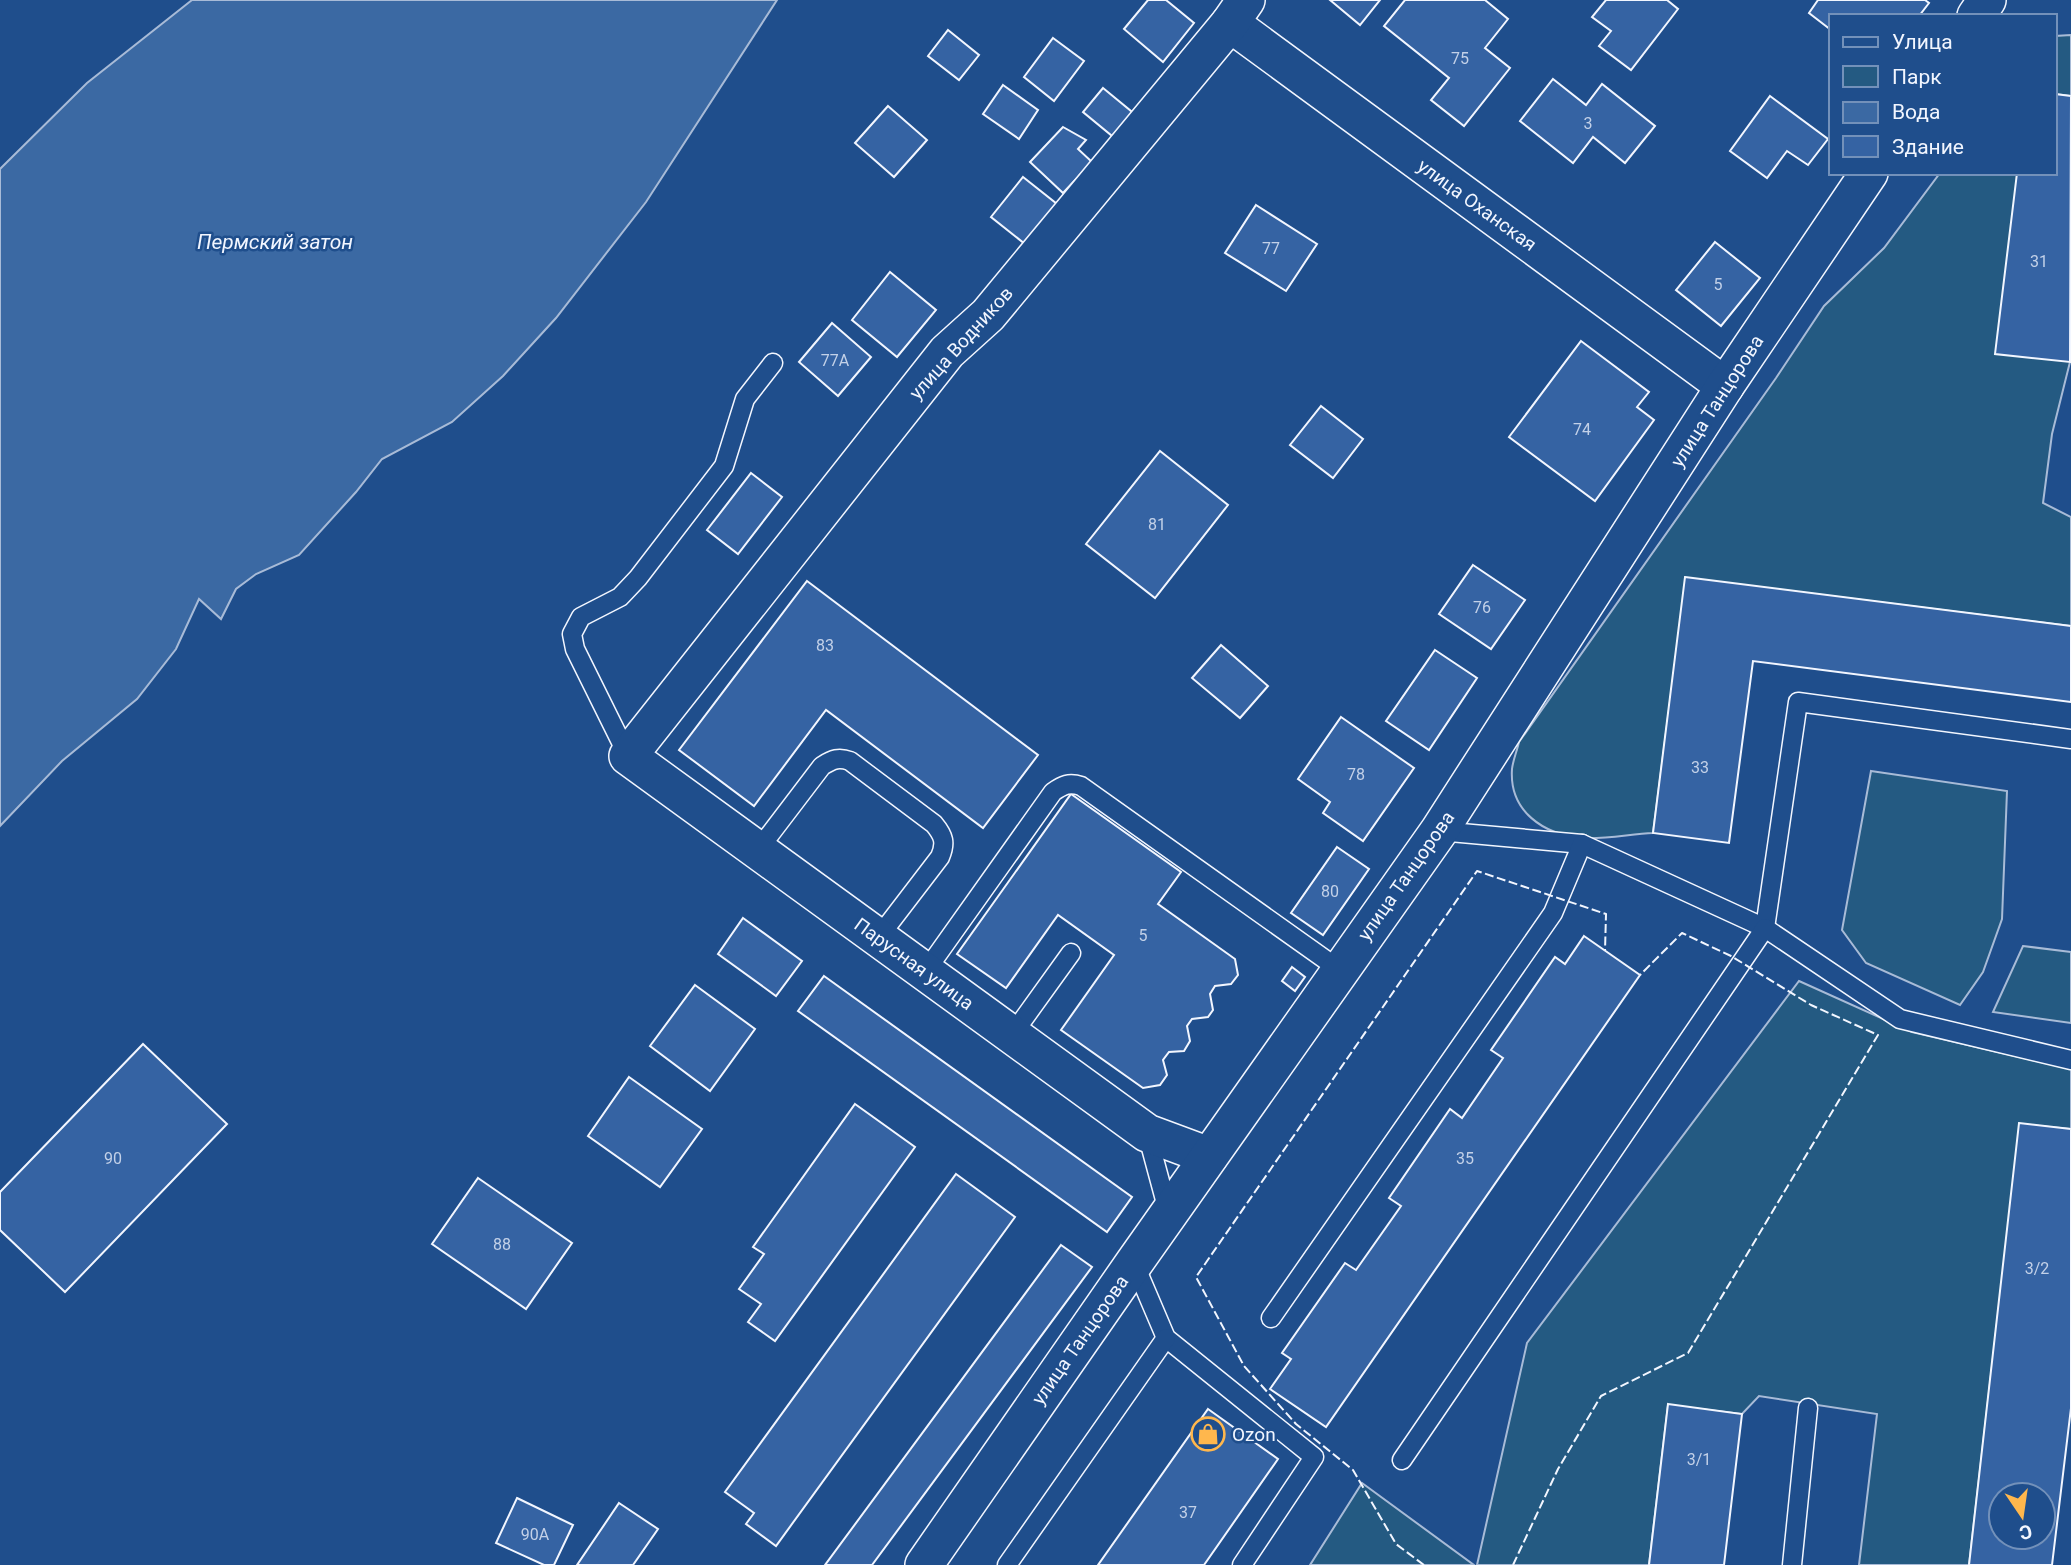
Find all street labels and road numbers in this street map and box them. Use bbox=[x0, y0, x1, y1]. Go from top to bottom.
street label: улица Оханская bbox=[1413, 154, 1541, 256]
street label: улица Водников bbox=[904, 282, 1018, 404]
street label: улица Танцорова bbox=[1666, 331, 1768, 471]
street label: улица Танцорова bbox=[1353, 807, 1459, 945]
street label: Парусная улица bbox=[850, 913, 978, 1015]
street label: улица Танцорова bbox=[1027, 1271, 1133, 1409]

